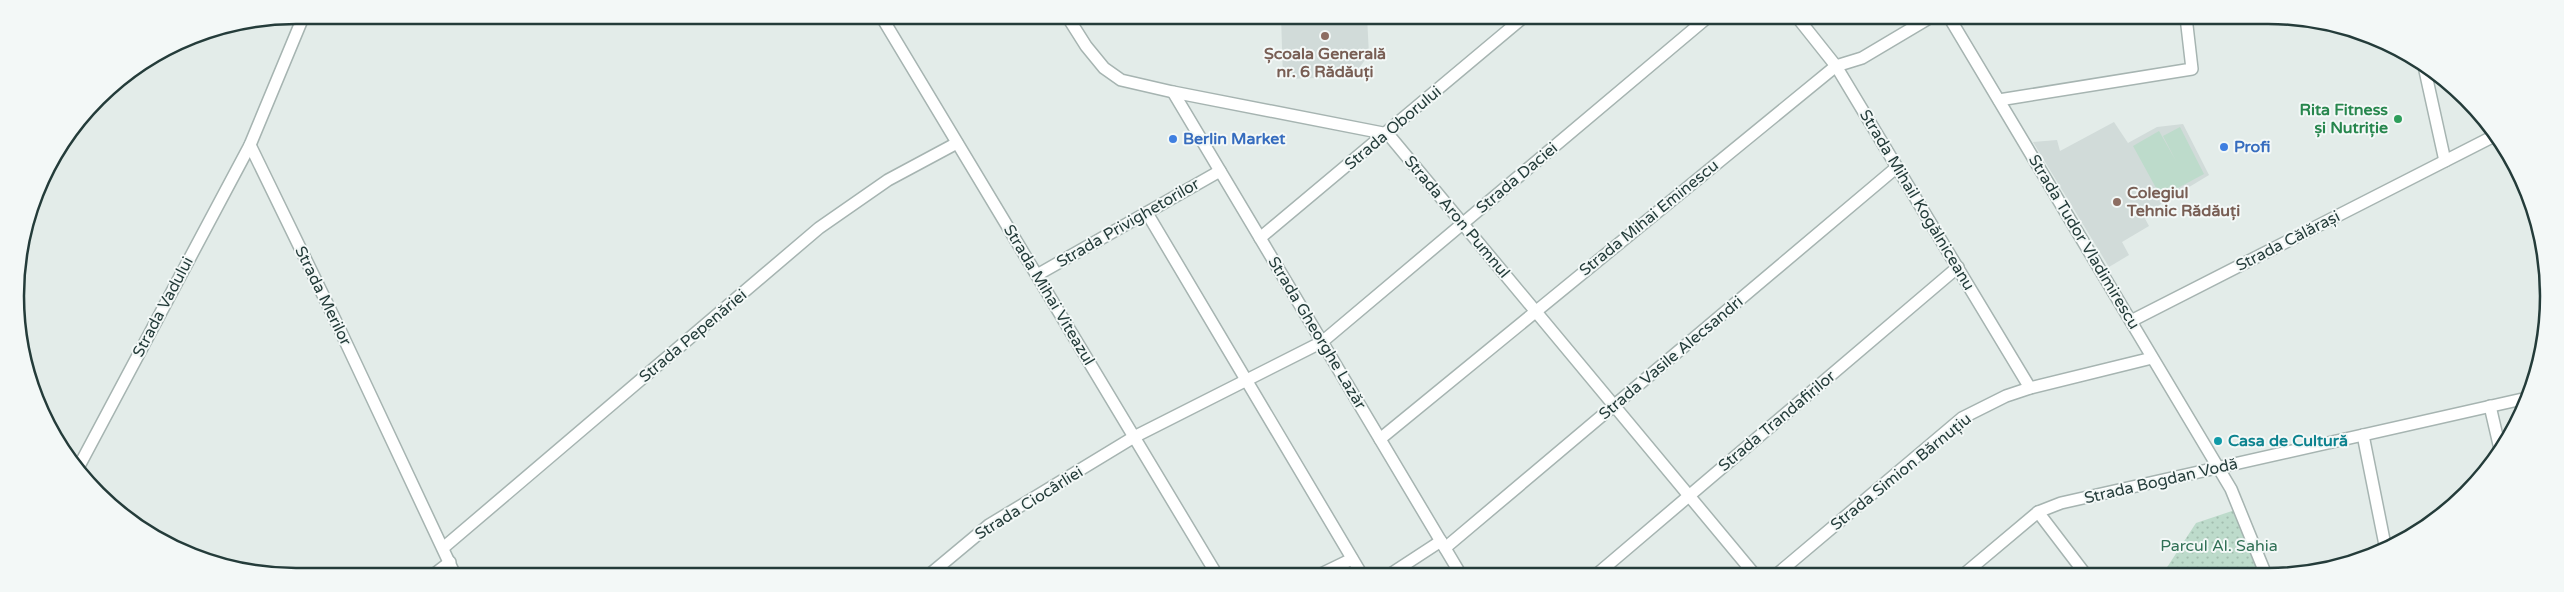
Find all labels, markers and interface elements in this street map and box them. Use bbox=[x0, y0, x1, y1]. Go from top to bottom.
marker: Școala Generală nr. 6 Rădăuți bbox=[1319, 30, 1331, 42]
place label: Școala Generală nr. 6 Rădăuți bbox=[1264, 44, 1386, 82]
street label: Strada Oborului bbox=[1341, 82, 1445, 174]
place label: Rita Fitness și Nutriție bbox=[2300, 100, 2388, 138]
street label: Strada Mihail Kogălniceanu bbox=[1855, 106, 1979, 294]
marker: Rita Fitness și Nutriție bbox=[2392, 113, 2404, 125]
place label: Berlin Market bbox=[1183, 129, 1286, 149]
marker: Berlin Market bbox=[1167, 133, 1179, 145]
place label: Profi bbox=[2234, 137, 2270, 157]
street label: Strada Daciei bbox=[1472, 138, 1562, 218]
marker: Profi bbox=[2218, 141, 2230, 153]
street label: Strada Tudor Vladimirescu bbox=[2024, 151, 2144, 333]
street label: Strada Aron Pumnul bbox=[1400, 152, 1514, 282]
street label: Strada Mihai Eminescu bbox=[1575, 156, 1723, 280]
street label: Strada Privighetorilor bbox=[1053, 173, 1204, 272]
place label: Colegiul Tehnic Rădăuți bbox=[2126, 183, 2240, 221]
marker: Colegiul Tehnic Rădăuți bbox=[2111, 196, 2123, 208]
street label: Strada Călărași bbox=[2233, 206, 2343, 276]
street label: Strada Mihai Viteazul bbox=[999, 221, 1099, 369]
street label: Strada Merilor bbox=[290, 243, 356, 350]
street label: Strada Vadului bbox=[128, 253, 198, 361]
street label: Strada Gheorghe Lazăr bbox=[1263, 253, 1371, 414]
street label: Strada Pepenăriei bbox=[635, 285, 751, 387]
street label: Strada Vasile Alecsandri bbox=[1595, 292, 1747, 424]
street label: Strada Trandafirilor bbox=[1714, 366, 1840, 476]
street label: Strada Simion Bărnuțiu bbox=[1827, 409, 1975, 535]
place label: Casa de Cultură bbox=[2228, 431, 2348, 451]
marker: Casa de Cultură bbox=[2212, 435, 2224, 447]
street label: Strada Bogdan Vodă bbox=[2082, 454, 2240, 508]
street label: Strada Ciocârliei bbox=[971, 462, 1087, 544]
park label: Parcul Al. Sahia bbox=[2160, 536, 2278, 556]

